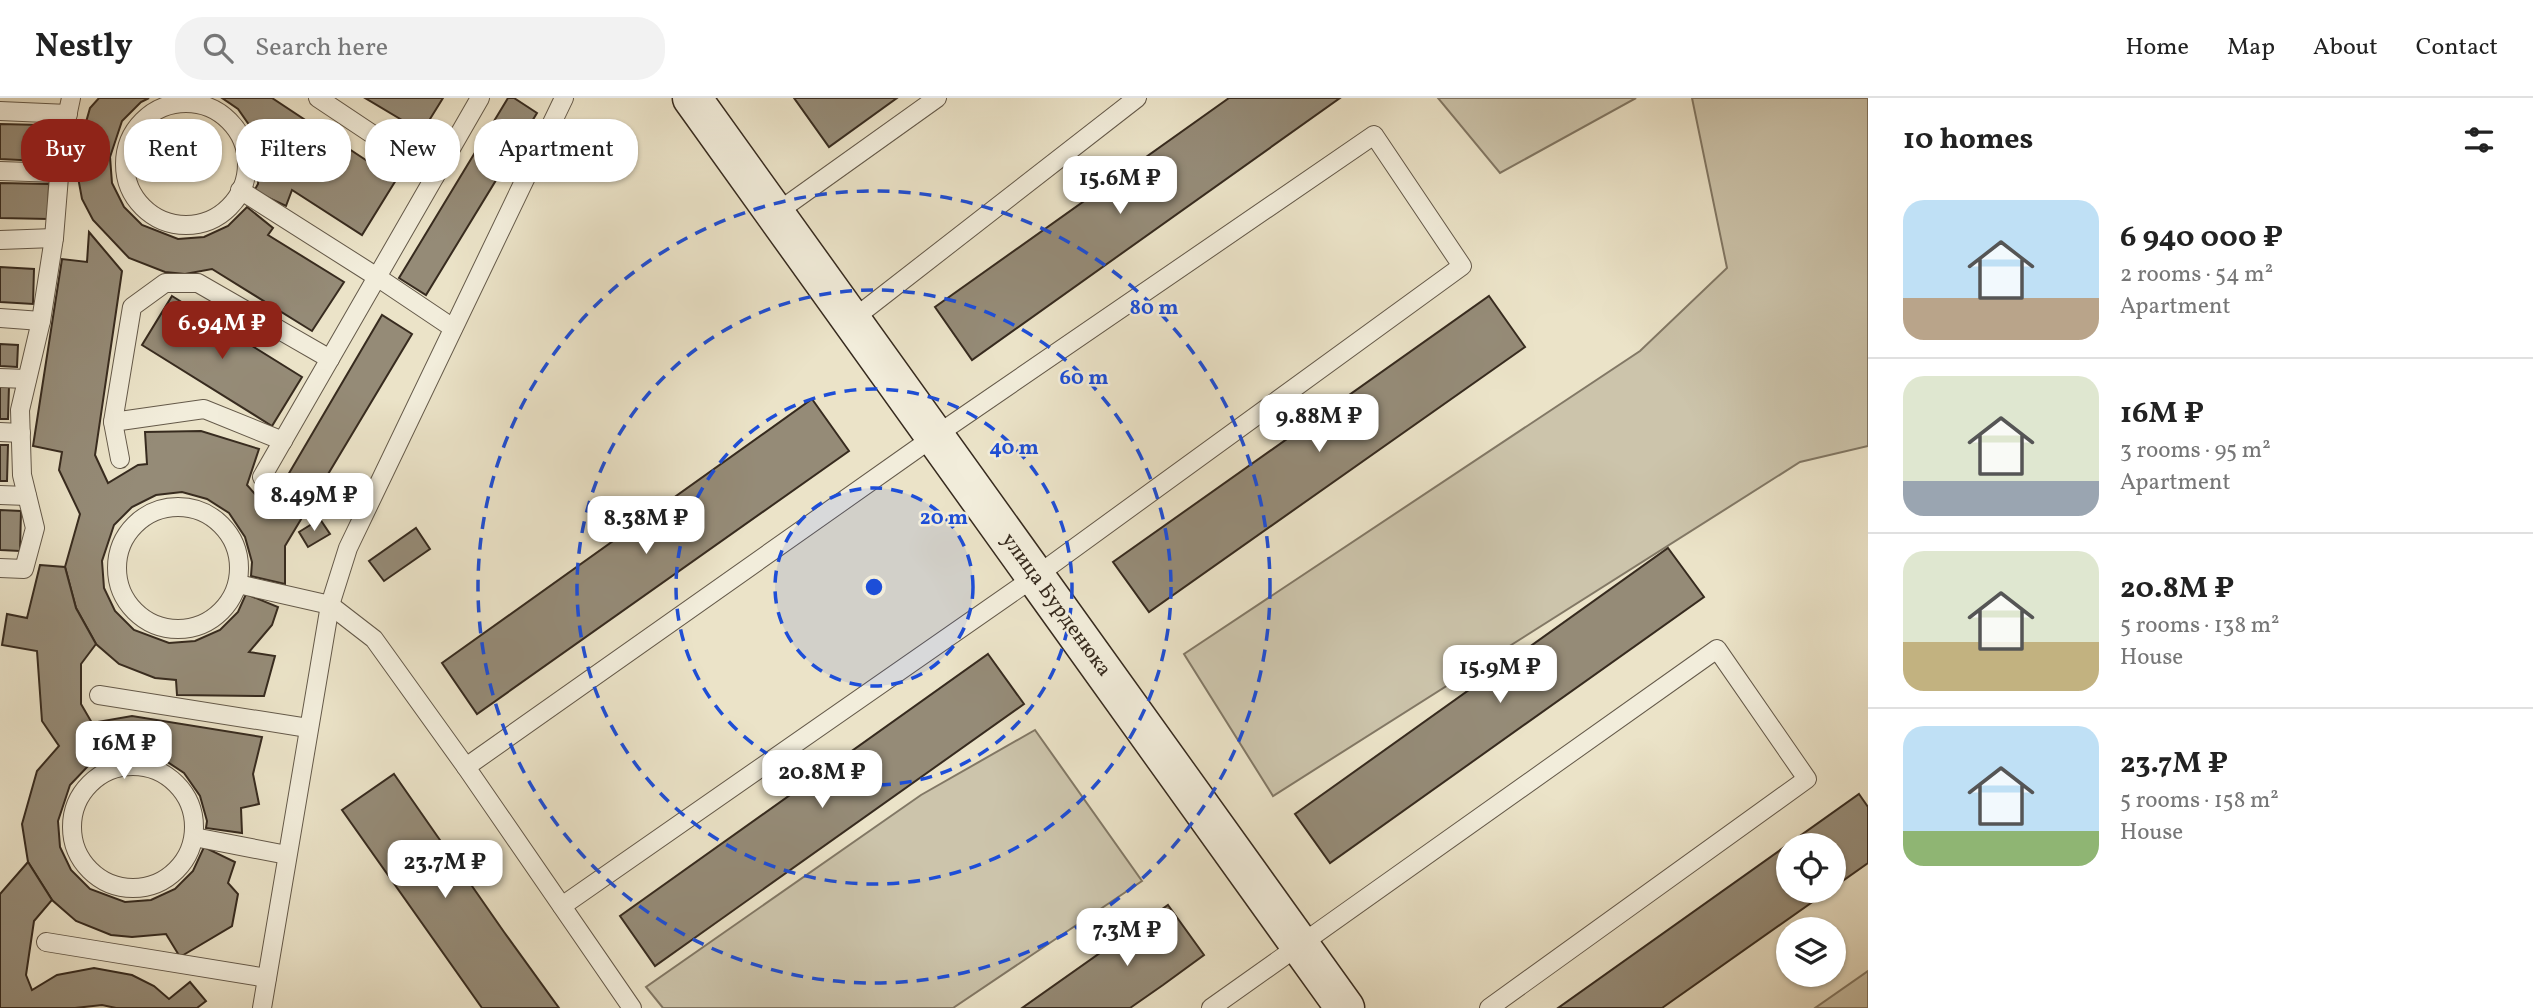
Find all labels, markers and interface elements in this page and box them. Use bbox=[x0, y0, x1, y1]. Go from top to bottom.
search box bbox=[175, 17, 665, 80]
text: Nestly bbox=[35, 25, 133, 71]
icon: search bbox=[199, 29, 237, 67]
text: Search here bbox=[255, 30, 388, 66]
text: Home bbox=[2125, 31, 2189, 65]
text: Map bbox=[2227, 31, 2275, 65]
text: About bbox=[2313, 31, 2378, 65]
text: Contact bbox=[2416, 31, 2498, 65]
chip: Buy bbox=[21, 119, 110, 182]
chip: Rent bbox=[124, 119, 222, 182]
chip: Filters bbox=[236, 119, 351, 182]
chip: New bbox=[365, 119, 460, 182]
chip: Apartment bbox=[474, 119, 638, 182]
text: 10 homes bbox=[1903, 119, 2033, 161]
icon: filters bbox=[2460, 121, 2498, 159]
pin: 15.6M ₽ bbox=[1055, 156, 1185, 216]
text: 15.6M ₽ bbox=[1079, 163, 1161, 195]
text: 6 940 000 ₽ bbox=[2120, 217, 2283, 259]
icon: home bbox=[1959, 228, 2043, 312]
text: 2 rooms · 54 m² bbox=[2120, 259, 2273, 291]
text: Apartment bbox=[2120, 291, 2231, 323]
text: 80 m bbox=[1130, 294, 1178, 323]
pin: 6.94M ₽ bbox=[157, 302, 287, 361]
text: 6.94M ₽ bbox=[178, 308, 266, 340]
text: 60 m bbox=[1060, 364, 1108, 393]
text: 16M ₽ bbox=[2120, 393, 2204, 435]
pin: 9.88M ₽ bbox=[1254, 394, 1384, 454]
text: 9.88M ₽ bbox=[1276, 401, 1362, 433]
icon: home bbox=[1959, 404, 2043, 488]
text: 40 m bbox=[989, 434, 1039, 463]
text: 3 rooms · 95 m² bbox=[2120, 435, 2271, 467]
text: Apartment bbox=[2120, 467, 2231, 499]
pin: 8.49M ₽ bbox=[249, 474, 379, 533]
text: 8.49M ₽ bbox=[270, 480, 358, 512]
pin: 8.38M ₽ bbox=[581, 496, 711, 556]
text: 8.38M ₽ bbox=[603, 503, 689, 535]
text: 20 m bbox=[920, 504, 968, 533]
street label: улица Бурденюка bbox=[994, 527, 1118, 683]
text: 20.8M ₽ bbox=[2120, 568, 2234, 610]
centre of rings bbox=[862, 575, 886, 599]
icon: home bbox=[1959, 579, 2043, 663]
text: 5 rooms · 138 m² bbox=[2120, 610, 2280, 642]
text: House bbox=[2120, 642, 2183, 674]
pin: 15.9M ₽ bbox=[1435, 646, 1565, 705]
text: 15.9M ₽ bbox=[1459, 652, 1541, 684]
pin: 16M ₽ bbox=[75, 722, 173, 781]
text: 16M ₽ bbox=[92, 728, 156, 760]
text: 23.7M ₽ bbox=[2120, 743, 2228, 785]
pin: 20.8M ₽ bbox=[757, 750, 887, 810]
icon: home bbox=[1959, 754, 2043, 838]
text: 20.8M ₽ bbox=[778, 757, 866, 789]
text: 5 rooms · 158 m² bbox=[2120, 785, 2279, 817]
text: House bbox=[2120, 817, 2183, 849]
map controls bbox=[1776, 833, 1846, 987]
button: locate bbox=[1776, 833, 1846, 903]
pin: 23.7M ₽ bbox=[380, 840, 510, 900]
text: 23.7M ₽ bbox=[404, 847, 486, 879]
pin: 7.3M ₽ bbox=[1070, 908, 1184, 968]
text: 7.3M ₽ bbox=[1092, 915, 1162, 947]
button: layers bbox=[1776, 917, 1846, 987]

